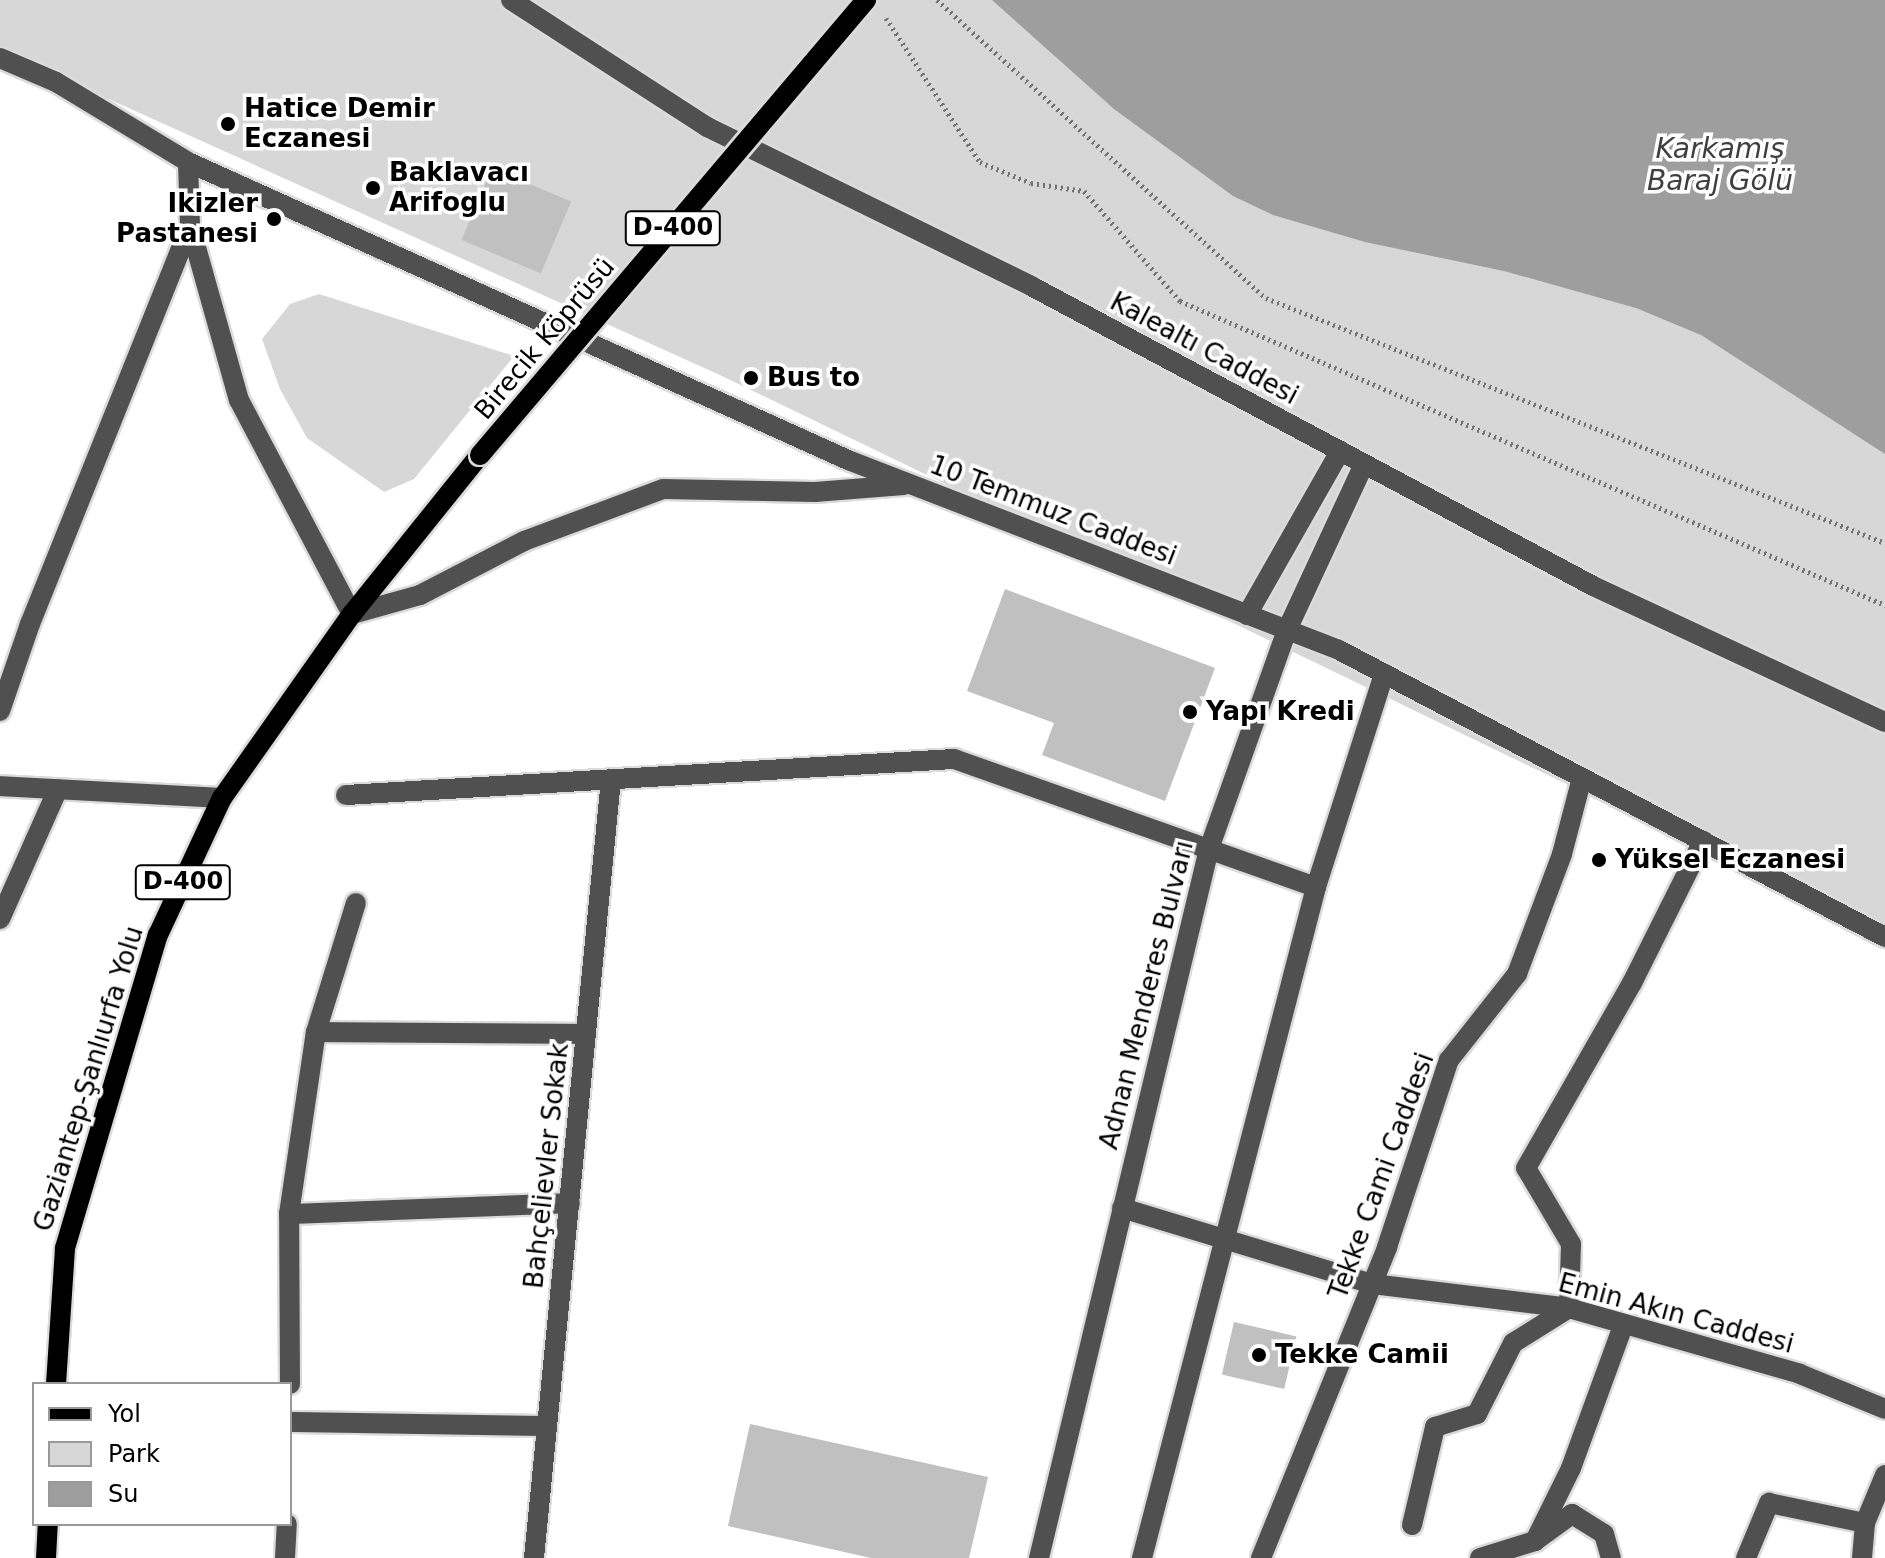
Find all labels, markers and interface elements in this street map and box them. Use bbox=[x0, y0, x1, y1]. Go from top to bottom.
place label: Hatice Demir Eczanesi bbox=[244, 93, 435, 154]
marker: Hatice Demir Eczanesi bbox=[219, 115, 237, 133]
water label: Karkamış Baraj Gölü bbox=[1647, 132, 1793, 198]
place label: Baklavacı Arifoglu bbox=[389, 157, 529, 218]
marker: Baklavacı Arifoglu bbox=[364, 179, 382, 197]
place label: Ikizler Pastanesi bbox=[116, 188, 258, 250]
road number: D-400 bbox=[623, 208, 723, 248]
marker: Ikizler Pastanesi bbox=[265, 210, 283, 228]
street label: Birecik Köprüsü bbox=[468, 252, 622, 426]
street label: Kalealtı Caddesi bbox=[1105, 286, 1303, 412]
place label: Bus to bbox=[767, 362, 860, 394]
marker: Bus to bbox=[742, 369, 760, 387]
street label: 10 Temmuz Caddesi bbox=[925, 450, 1181, 572]
place label: Yapı Kredi bbox=[1206, 696, 1355, 728]
marker: Yapı Kredi bbox=[1181, 703, 1199, 721]
street label: Adnan Menderes Bulvarı bbox=[1094, 837, 1200, 1153]
place label: Yüksel Eczanesi bbox=[1615, 844, 1845, 876]
marker: Yüksel Eczanesi bbox=[1590, 851, 1608, 869]
road number: D-400 bbox=[133, 862, 233, 902]
street label: Gaziantep-Şanlıurfa Yolu bbox=[28, 923, 150, 1235]
street label: Bahçelievler Sokak bbox=[519, 1042, 575, 1290]
street label: Tekke Cami Caddesi bbox=[1323, 1049, 1441, 1303]
street label: Emin Akın Caddesi bbox=[1555, 1268, 1797, 1360]
place label: Tekke Camii bbox=[1275, 1339, 1449, 1371]
marker: Tekke Camii bbox=[1250, 1346, 1268, 1364]
legend bbox=[32, 1382, 292, 1526]
text: Yol bbox=[108, 1400, 141, 1428]
text: Park bbox=[108, 1440, 160, 1468]
text: Su bbox=[108, 1480, 138, 1508]

